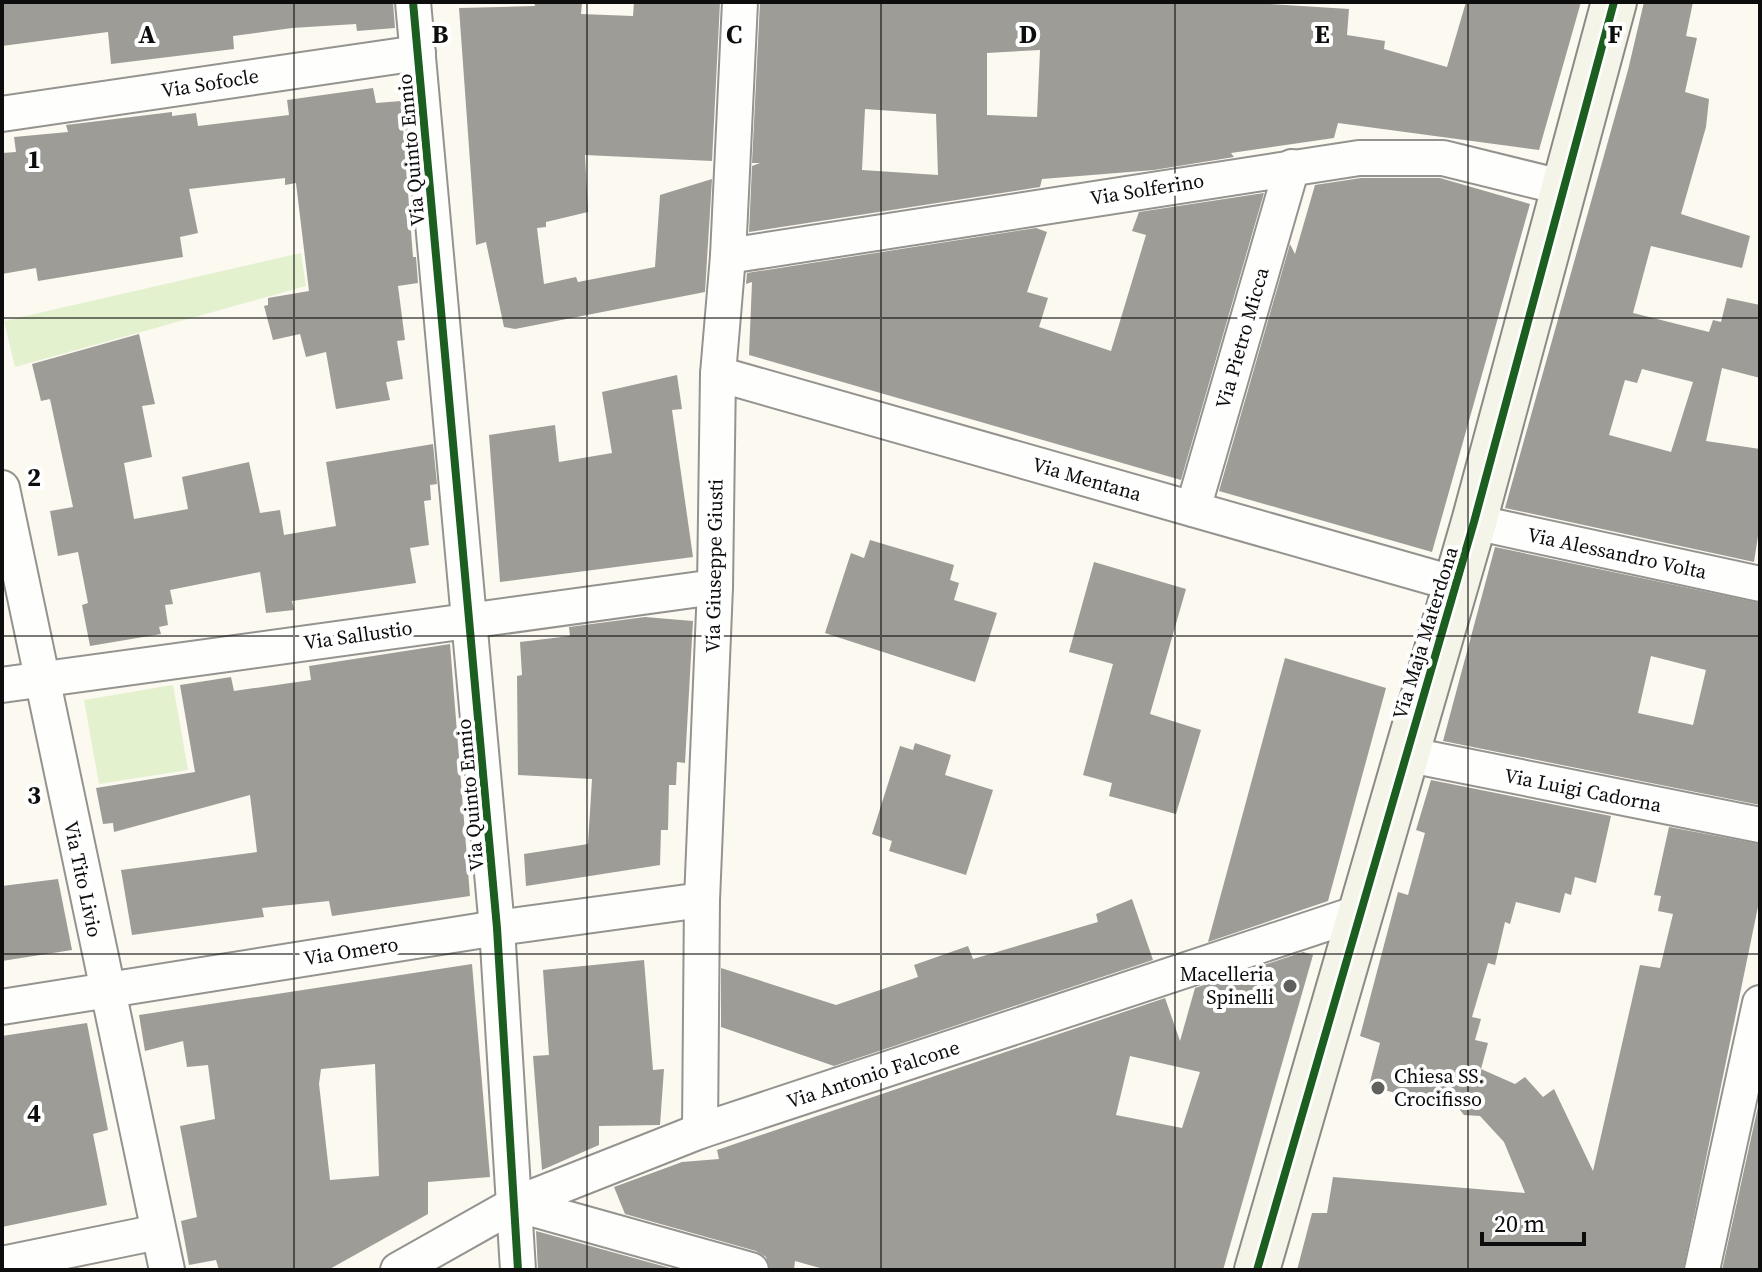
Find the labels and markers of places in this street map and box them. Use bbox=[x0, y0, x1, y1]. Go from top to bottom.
place label: Macelleria Spinelli bbox=[1180, 960, 1275, 1011]
marker: Macelleria Spinelli bbox=[1281, 977, 1299, 995]
place label: Chiesa SS. Crocifisso bbox=[1394, 1062, 1484, 1113]
marker: Chiesa SS. Crocifisso bbox=[1369, 1079, 1387, 1097]

